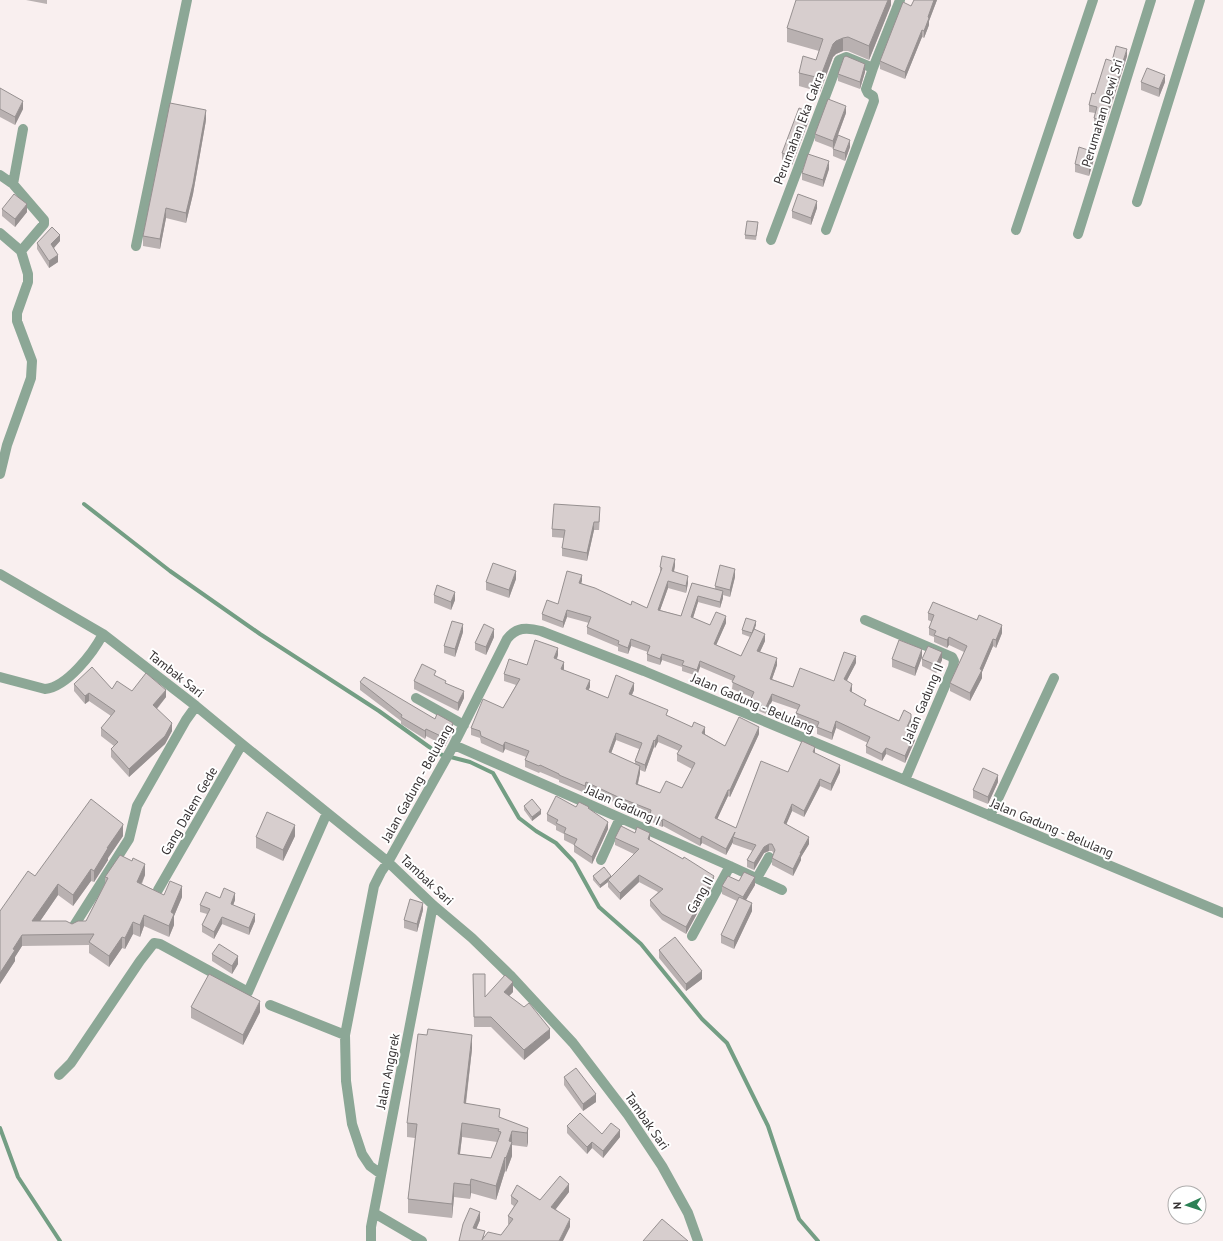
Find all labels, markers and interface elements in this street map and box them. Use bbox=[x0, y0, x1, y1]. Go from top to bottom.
street label: Perumahan Dewi Sri bbox=[1077, 57, 1127, 169]
street label: Perumahan Eka Cakra bbox=[770, 69, 828, 187]
street label: Tambak Sari bbox=[144, 647, 208, 701]
street label: Jalan Gadung II bbox=[898, 661, 947, 746]
street label: Jalan Gadung - Belulang bbox=[688, 669, 817, 737]
street label: Jalan Gadung - Belulang bbox=[377, 721, 457, 846]
street label: Gang Dalem Gede bbox=[157, 764, 221, 858]
street label: Jalan Gadung I bbox=[582, 780, 663, 829]
street label: Jalan Gadung - Belulang bbox=[987, 794, 1116, 862]
street label: Tambak Sari bbox=[397, 851, 457, 909]
street label: Gang II bbox=[683, 874, 717, 916]
street label: Jalan Anggrek bbox=[372, 1031, 404, 1111]
street label: Tambak Sari bbox=[621, 1089, 673, 1153]
north arrow bbox=[1167, 1185, 1207, 1225]
text: N bbox=[1170, 1202, 1184, 1210]

